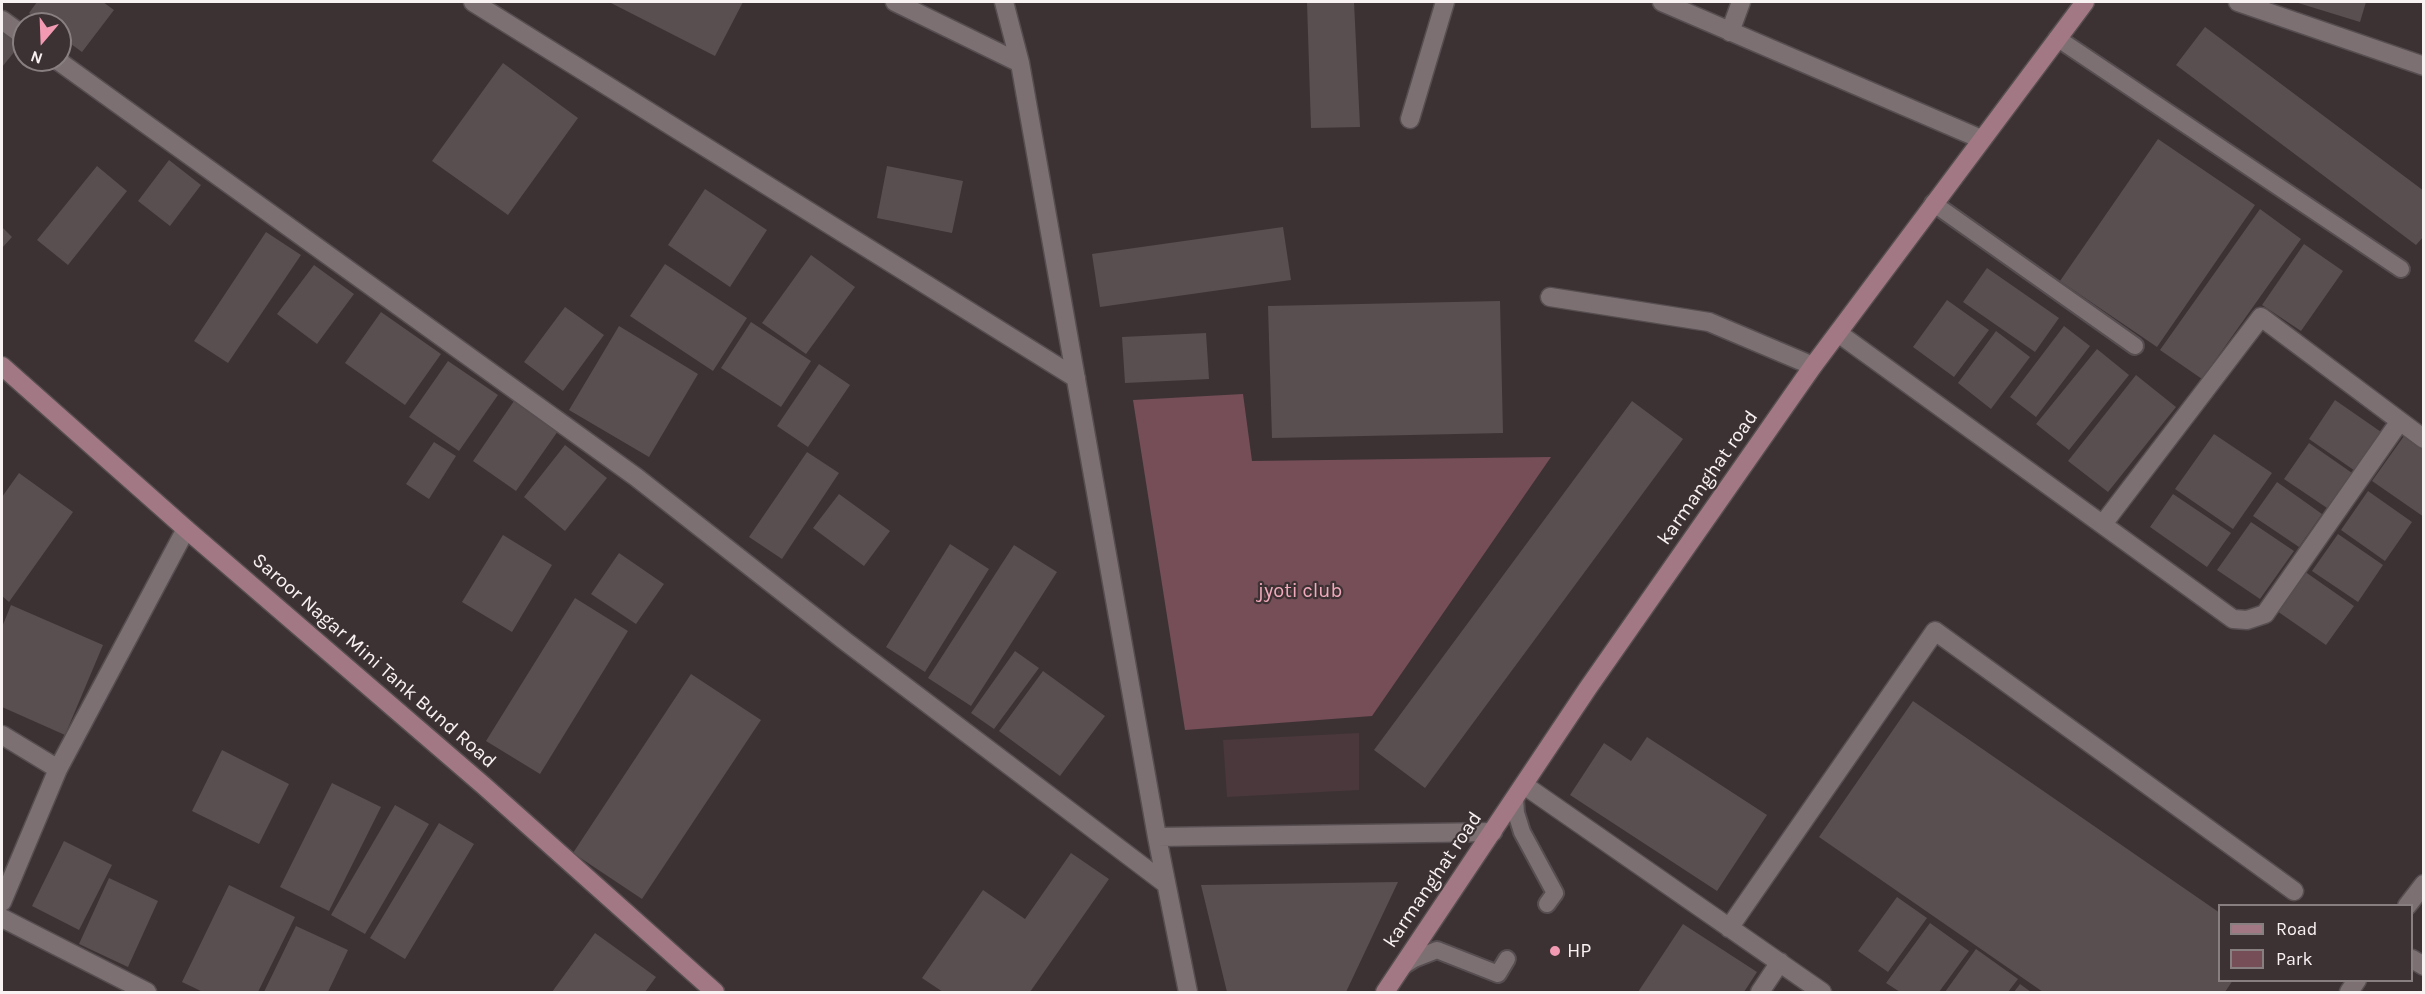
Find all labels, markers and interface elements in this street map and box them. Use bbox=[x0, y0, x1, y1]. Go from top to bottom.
north arrow bbox=[12, 12, 72, 72]
text: N bbox=[28, 47, 45, 68]
street label: karmanghat road bbox=[1653, 406, 1763, 550]
street label: Saroor Nagar Mini Tank Bund Road bbox=[247, 548, 501, 774]
park label: jyoti club bbox=[1258, 579, 1342, 603]
street label: karmanghat road bbox=[1379, 807, 1487, 953]
legend bbox=[2218, 904, 2413, 982]
text: Road bbox=[2276, 918, 2317, 940]
place label: HP bbox=[1567, 939, 1591, 963]
marker: HP bbox=[1548, 944, 1562, 958]
text: Park bbox=[2276, 948, 2313, 970]

